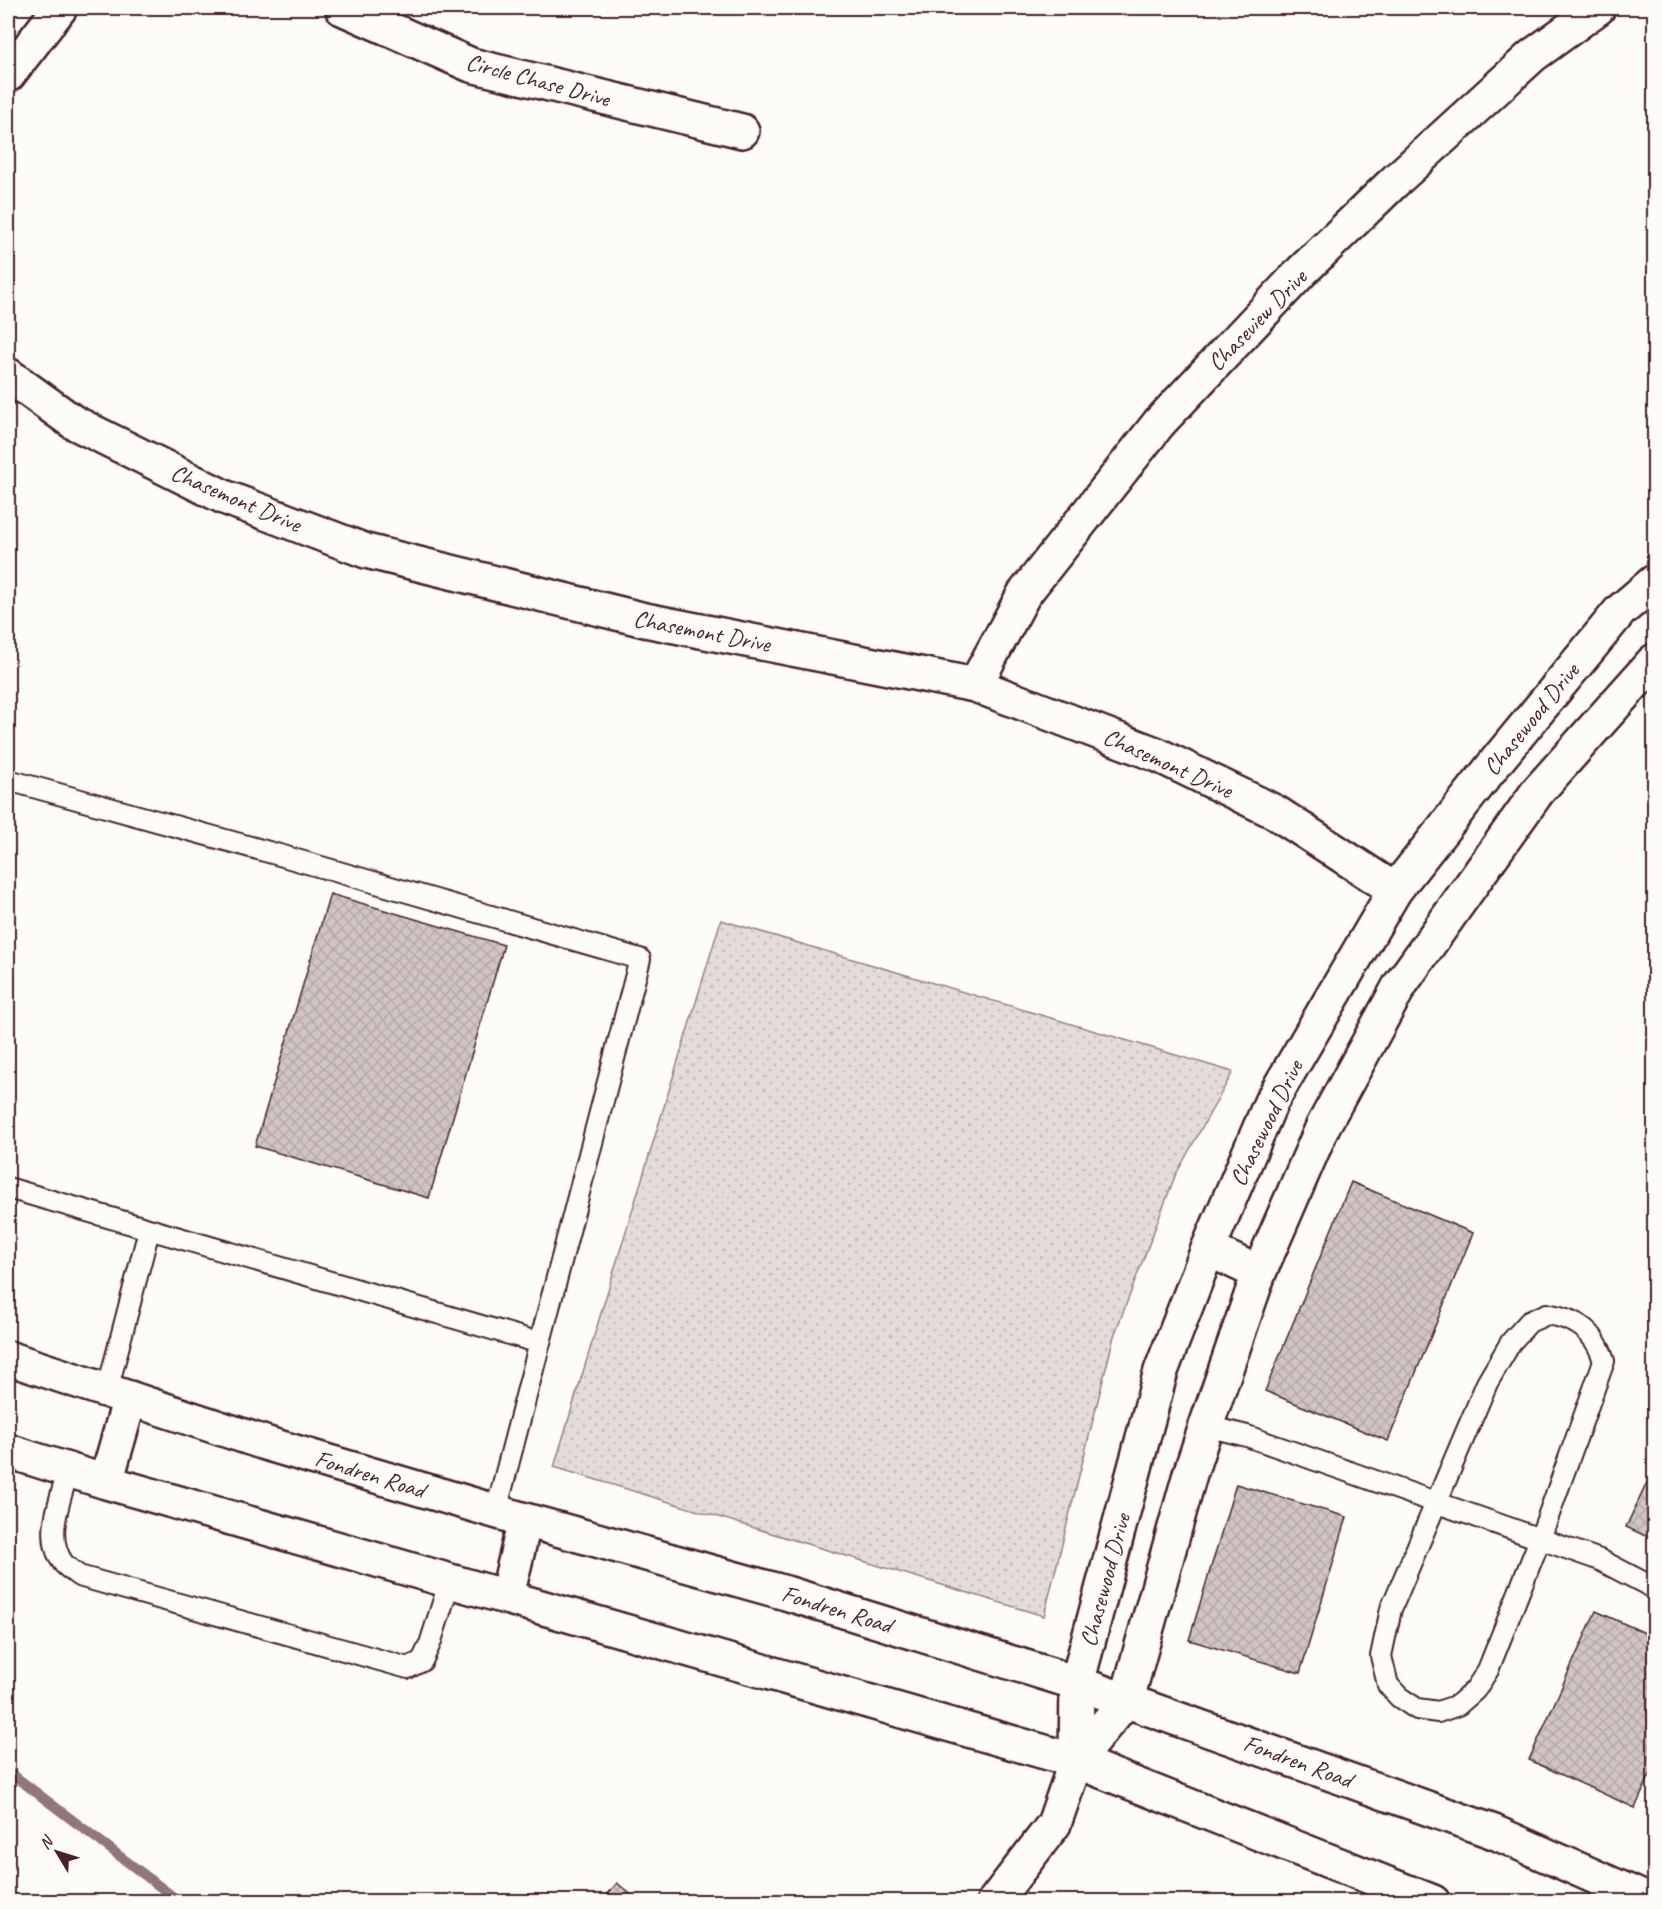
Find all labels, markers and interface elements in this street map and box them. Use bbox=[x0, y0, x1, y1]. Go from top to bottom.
street label: Circle Chase Drive bbox=[463, 46, 615, 114]
street label: Chaseview Drive bbox=[1201, 261, 1315, 377]
street label: Chasemont Drive bbox=[166, 457, 308, 540]
street label: Chasemont Drive bbox=[631, 603, 775, 659]
street label: Chasewood Drive bbox=[1476, 655, 1587, 781]
street label: Chasemont Drive bbox=[1099, 721, 1239, 806]
street label: Chasewood Drive bbox=[1223, 1053, 1310, 1191]
street label: Fondren Road bbox=[311, 1443, 432, 1506]
street label: Chasewood Drive bbox=[1073, 1508, 1138, 1650]
street label: Fondren Road bbox=[778, 1578, 899, 1641]
street label: Fondren Road bbox=[1240, 1728, 1360, 1796]
north arrow bbox=[27, 1822, 87, 1882]
text: N bbox=[35, 1831, 59, 1853]

